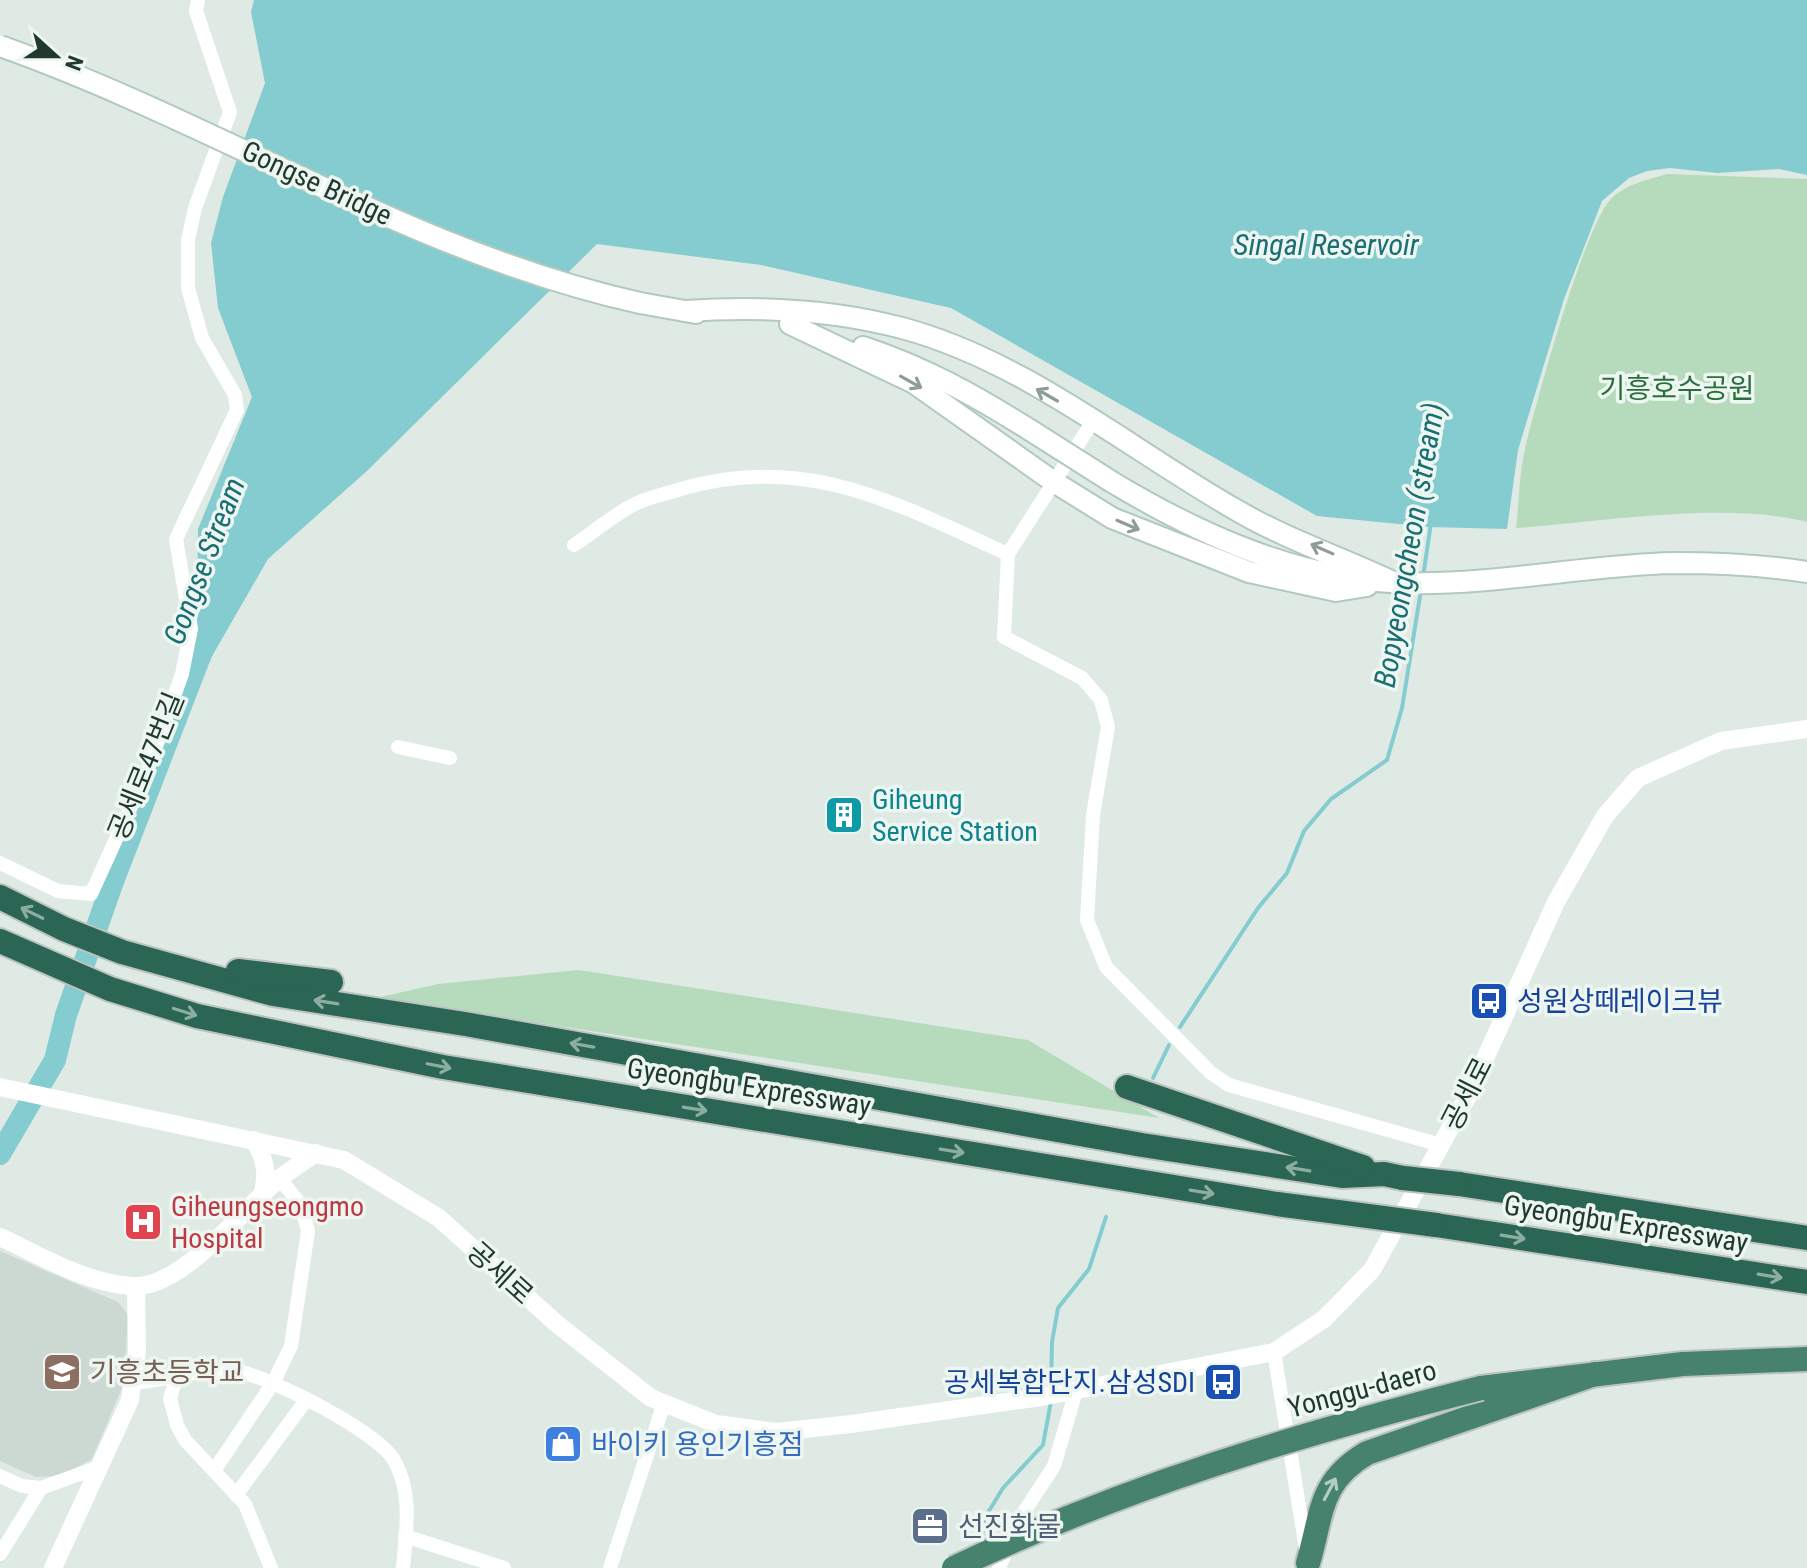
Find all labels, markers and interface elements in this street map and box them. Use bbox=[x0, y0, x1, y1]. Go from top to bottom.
north arrow bbox=[16, 16, 96, 96]
text: N bbox=[60, 52, 88, 74]
street label: Gongse Bridge bbox=[237, 134, 397, 232]
water label: Singal Reservoir bbox=[1233, 227, 1420, 262]
park label: 기흥호수공원 bbox=[1600, 372, 1754, 405]
one-way arrow bbox=[899, 375, 922, 391]
one-way arrow bbox=[1036, 387, 1059, 403]
water label: Bopyeongcheon (stream) bbox=[1367, 400, 1451, 690]
water label: Gongse Stream bbox=[156, 473, 252, 649]
one-way arrow bbox=[1115, 518, 1140, 533]
one-way arrow bbox=[1310, 541, 1334, 556]
street label: 공세로47번길 bbox=[101, 687, 191, 845]
place label: Giheung Service Station bbox=[872, 783, 1038, 848]
building icon: Giheung Service Station bbox=[823, 794, 865, 836]
one-way arrow bbox=[20, 905, 44, 920]
bus stop icon: 성원상떼레이크뷰 bbox=[1468, 980, 1510, 1022]
place label: 성원상떼레이크뷰 bbox=[1517, 985, 1723, 1018]
one-way arrow bbox=[314, 994, 339, 1009]
one-way arrow bbox=[171, 1005, 197, 1020]
one-way arrow bbox=[570, 1036, 596, 1051]
street label: Gyeongbu Expressway bbox=[625, 1051, 874, 1123]
street label: 공세로 bbox=[1435, 1052, 1499, 1136]
one-way arrow bbox=[426, 1060, 451, 1075]
one-way arrow bbox=[682, 1102, 708, 1117]
one-way arrow bbox=[939, 1144, 964, 1159]
one-way arrow bbox=[1286, 1161, 1311, 1176]
one-way arrow bbox=[1189, 1185, 1214, 1200]
street label: Gyeongbu Expressway bbox=[1502, 1188, 1751, 1260]
place label: Giheungseongmo Hospital bbox=[171, 1190, 364, 1255]
hospital icon: Giheungseongmo Hospital bbox=[122, 1201, 164, 1243]
one-way arrow bbox=[1500, 1230, 1526, 1245]
street label: 공세로 bbox=[460, 1235, 540, 1311]
one-way arrow bbox=[1757, 1269, 1783, 1284]
school or university icon: 기흥초등학교 bbox=[41, 1351, 83, 1393]
street label: Yonggu-daero bbox=[1284, 1353, 1440, 1425]
place label: 기흥초등학교 bbox=[90, 1356, 245, 1389]
bus stop icon: 공세복합단지.삼성SDI bbox=[1202, 1361, 1244, 1403]
place label: 공세복합단지.삼성SDI bbox=[944, 1366, 1195, 1399]
shop icon: 바이키 용인기흥점 bbox=[542, 1423, 584, 1465]
place label: 바이키 용인기흥점 bbox=[591, 1428, 804, 1461]
one-way arrow bbox=[1323, 1478, 1339, 1501]
office icon: 선진화물 bbox=[909, 1505, 951, 1547]
place label: 선진화물 bbox=[958, 1510, 1061, 1543]

